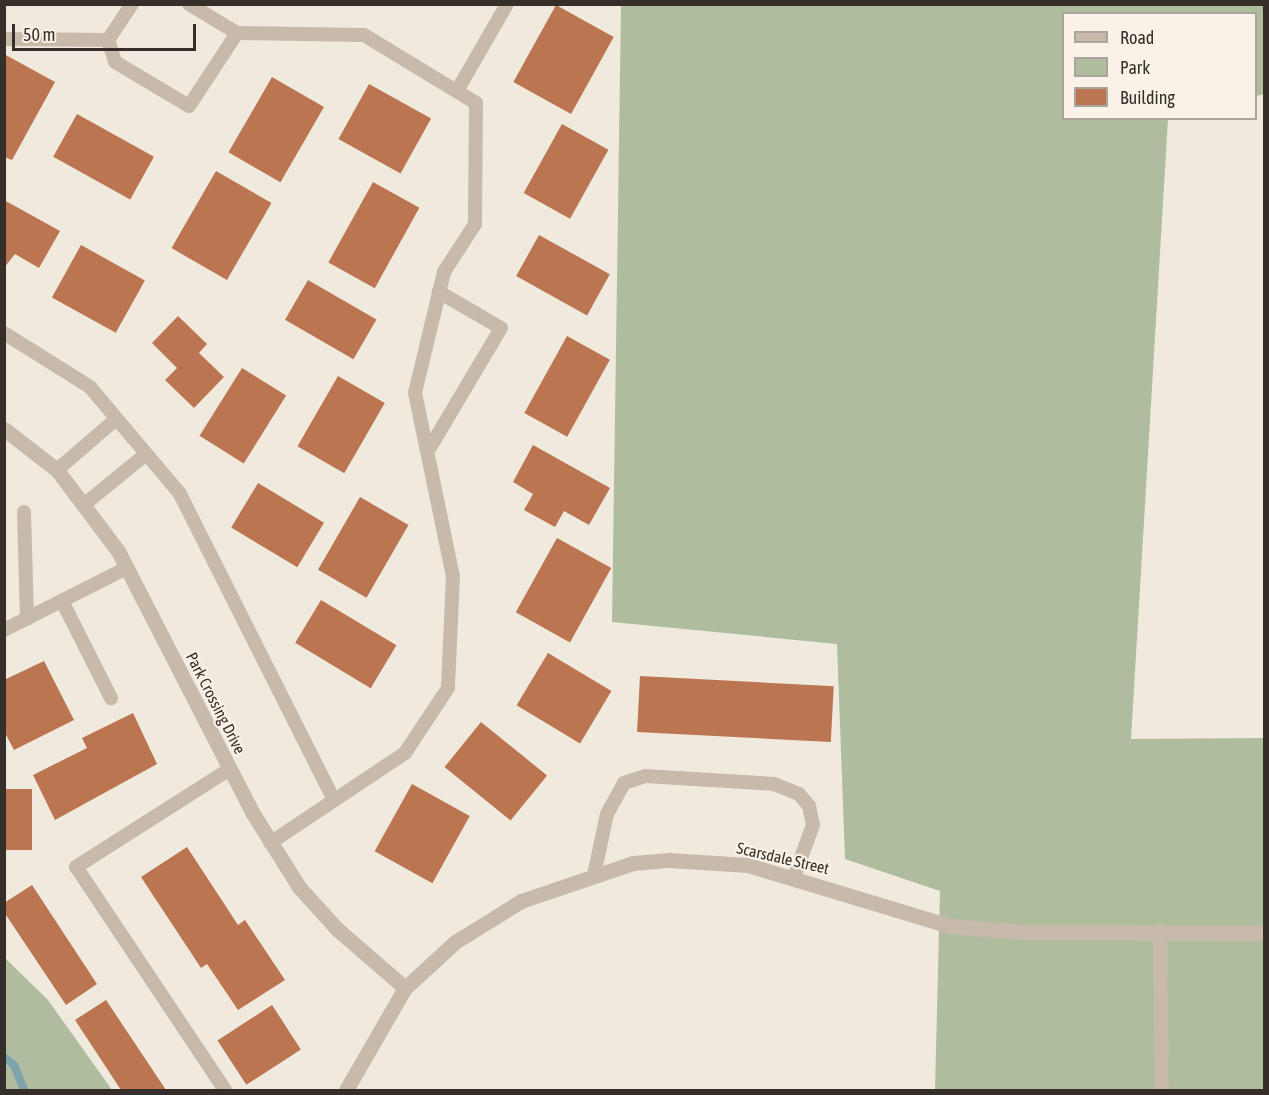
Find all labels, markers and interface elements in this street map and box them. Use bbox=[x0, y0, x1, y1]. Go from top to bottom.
scale bar bbox=[15, 12, 200, 50]
legend bbox=[1062, 12, 1257, 120]
text: 50 m bbox=[23, 24, 55, 45]
text: Road bbox=[1120, 27, 1154, 48]
text: Park bbox=[1120, 57, 1150, 78]
text: Building bbox=[1120, 87, 1175, 108]
street label: Park Crossing Drive bbox=[182, 649, 250, 757]
street label: Scarsdale Street bbox=[735, 838, 831, 878]

